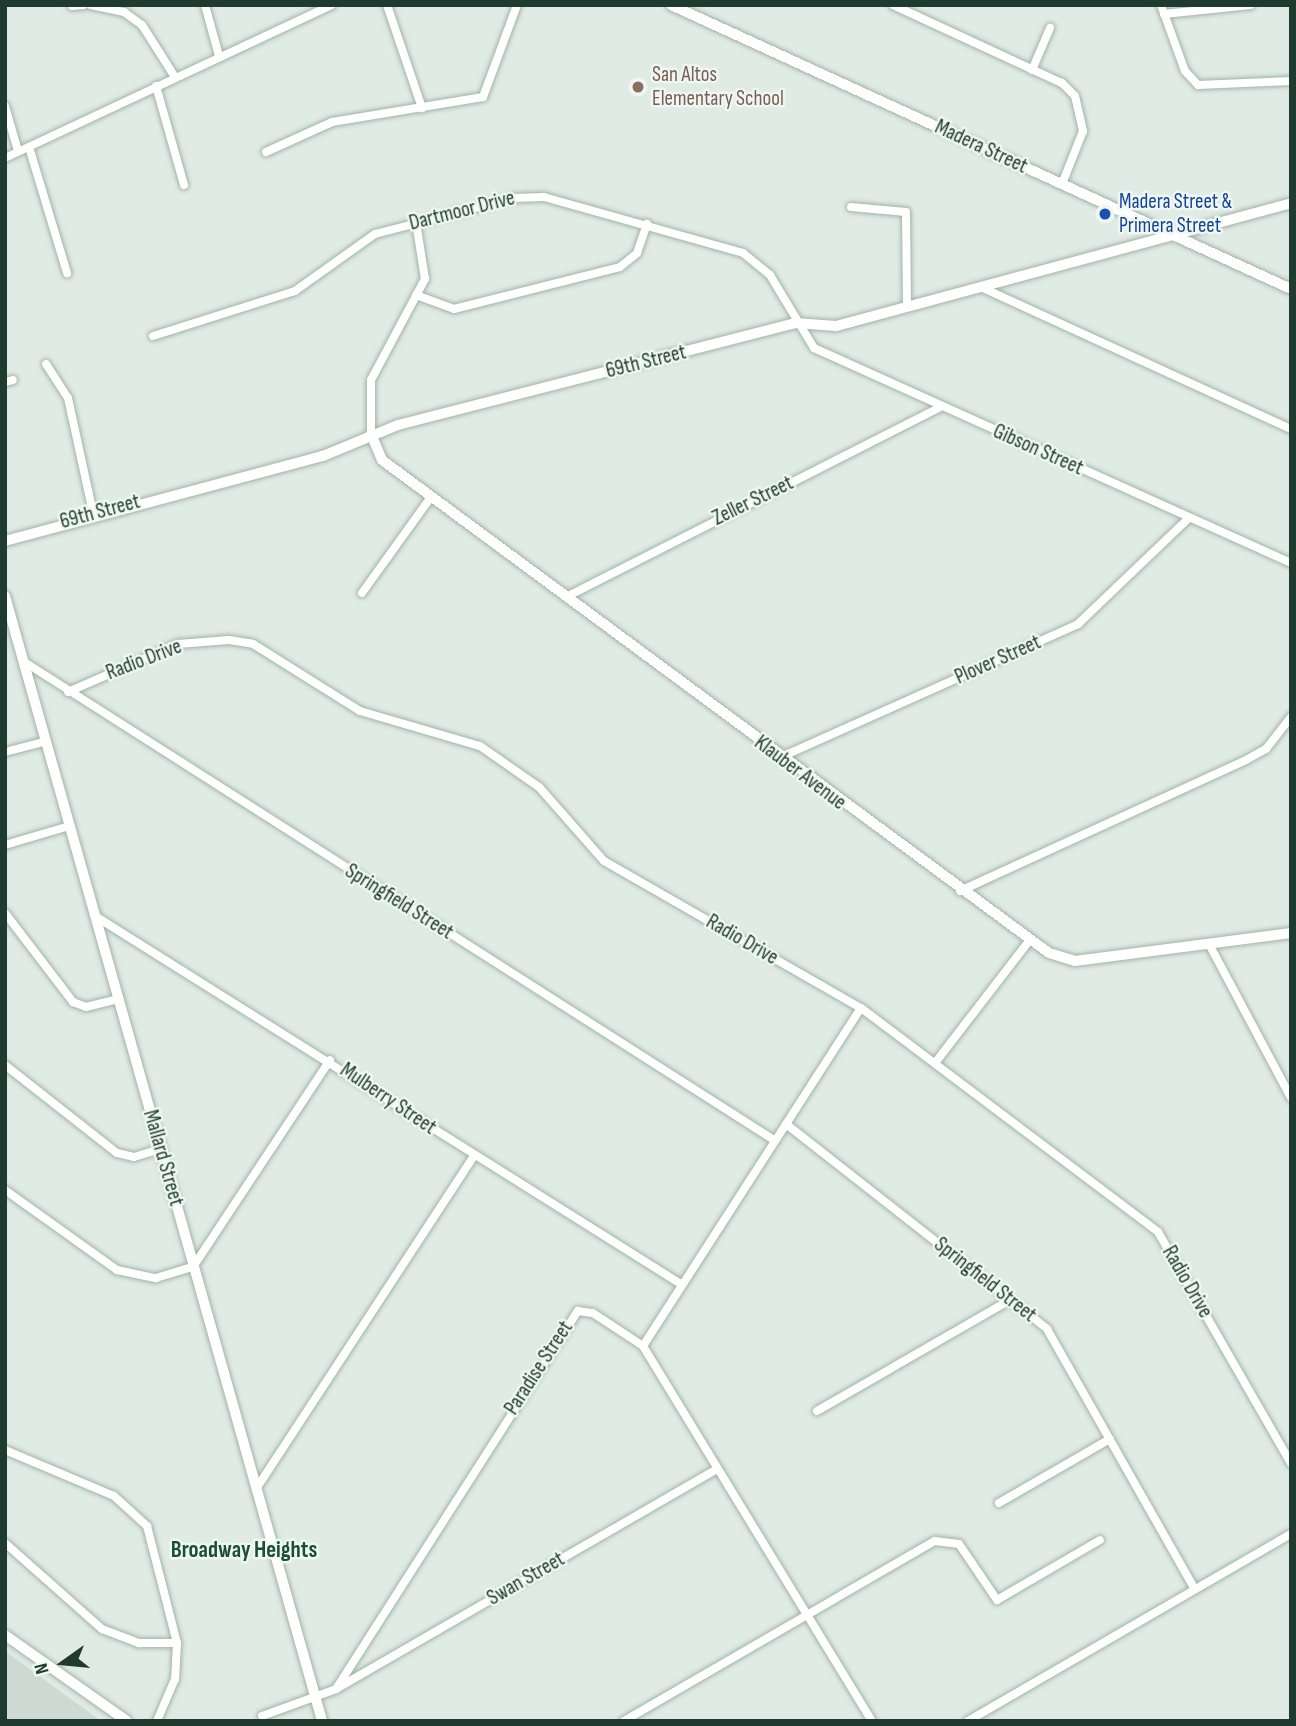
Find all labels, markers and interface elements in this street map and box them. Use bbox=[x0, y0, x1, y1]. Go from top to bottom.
place label: San Altos Elementary School bbox=[652, 62, 784, 112]
marker: San Altos Elementary School bbox=[630, 79, 646, 95]
street label: Madera Street bbox=[931, 115, 1031, 179]
street label: Dartmoor Drive bbox=[407, 186, 517, 236]
place label: Madera Street & Primera Street bbox=[1119, 189, 1232, 239]
marker: Madera Street & Primera Street bbox=[1097, 206, 1113, 222]
street label: 69th Street bbox=[603, 340, 689, 384]
street label: Gibson Street bbox=[989, 419, 1087, 481]
street label: Zeller Street bbox=[709, 471, 797, 531]
street label: 69th Street bbox=[57, 489, 143, 535]
street label: Plover Street bbox=[951, 630, 1045, 690]
street label: Radio Drive bbox=[103, 634, 185, 686]
street label: Klauber Avenue bbox=[749, 730, 851, 816]
street label: Springfield Street bbox=[340, 859, 458, 945]
street label: Radio Drive bbox=[702, 909, 782, 971]
street label: Mulberry Street bbox=[335, 1058, 441, 1140]
street label: Mallard Street bbox=[137, 1107, 189, 1209]
street label: Springfield Street bbox=[929, 1232, 1041, 1328]
street label: Radio Drive bbox=[1156, 1242, 1218, 1322]
street label: Paradise Street bbox=[499, 1316, 579, 1420]
district label: Broadway Heights bbox=[171, 1536, 317, 1564]
street label: Swan Street bbox=[483, 1547, 569, 1611]
north arrow bbox=[28, 1628, 98, 1698]
text: N bbox=[30, 1661, 55, 1676]

